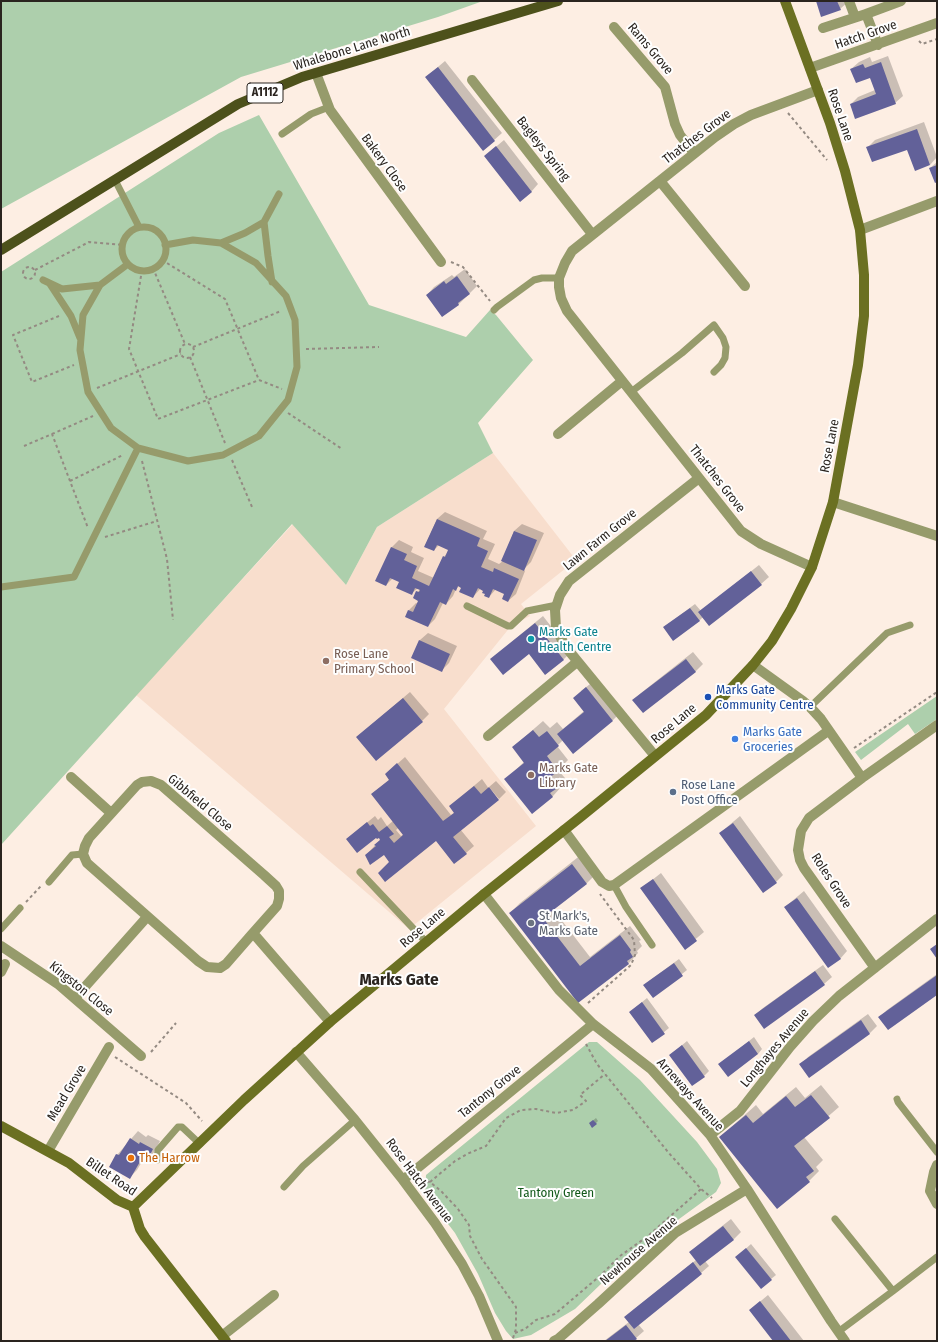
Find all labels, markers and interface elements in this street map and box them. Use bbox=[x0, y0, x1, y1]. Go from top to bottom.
street label: Hatch Grove bbox=[833, 17, 899, 53]
street label: Rams Grove bbox=[624, 20, 676, 78]
street label: Whalebone Lane North bbox=[292, 24, 412, 74]
road number: A1112 bbox=[247, 83, 283, 103]
street label: Rose Lane bbox=[824, 87, 856, 143]
street label: Thatches Grove bbox=[660, 106, 734, 168]
street label: Bagleys Spring bbox=[513, 114, 573, 184]
street label: Bakery Close bbox=[358, 131, 410, 195]
street label: Rose Lane bbox=[817, 418, 843, 474]
street label: Thatches Grove bbox=[686, 442, 748, 516]
street label: Lawn Farm Grove bbox=[560, 506, 640, 574]
place label: Marks Gate Health Centre bbox=[539, 624, 611, 655]
marker: Marks Gate Health Centre bbox=[526, 634, 536, 644]
place label: Rose Lane Primary School bbox=[334, 646, 414, 677]
marker: Rose Lane Primary School bbox=[321, 656, 331, 666]
place label: Marks Gate Community Centre bbox=[716, 682, 814, 713]
marker: Marks Gate Community Centre bbox=[703, 692, 713, 702]
street label: Rose Lane bbox=[648, 701, 700, 747]
place label: Marks Gate Groceries bbox=[743, 724, 802, 755]
marker: Marks Gate Groceries bbox=[730, 734, 740, 744]
place label: Marks Gate Library bbox=[539, 760, 598, 791]
marker: Marks Gate Library bbox=[526, 770, 536, 780]
street label: Gibbfield Close bbox=[164, 771, 236, 835]
place label: Rose Lane Post Office bbox=[681, 777, 738, 808]
marker: Rose Lane Post Office bbox=[668, 787, 678, 797]
street label: Roles Grove bbox=[807, 850, 855, 912]
street label: Rose Lane bbox=[397, 905, 449, 951]
place label: St Mark's, Marks Gate bbox=[539, 908, 598, 939]
marker: St Mark's, Marks Gate bbox=[526, 918, 536, 928]
street label: Kingston Close bbox=[46, 958, 116, 1020]
district label: Marks Gate bbox=[359, 970, 439, 990]
street label: Longhayes Avenue bbox=[737, 1005, 813, 1091]
street label: Arneways Avenue bbox=[653, 1055, 727, 1135]
street label: Mead Grove bbox=[44, 1062, 90, 1124]
street label: Tantony Grove bbox=[456, 1062, 524, 1122]
street label: Rose Hatch Avenue bbox=[382, 1136, 456, 1226]
place label: The Harrow bbox=[139, 1150, 200, 1166]
marker: The Harrow bbox=[126, 1153, 136, 1163]
street label: Billet Road bbox=[83, 1154, 139, 1200]
park label: Tantony Green bbox=[518, 1185, 594, 1201]
street label: Newhouse Avenue bbox=[597, 1213, 681, 1289]

